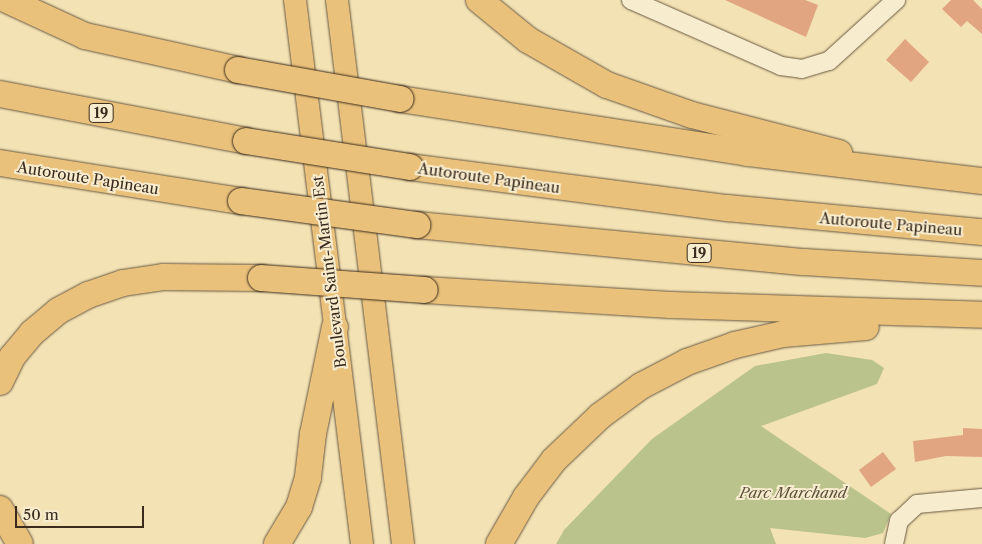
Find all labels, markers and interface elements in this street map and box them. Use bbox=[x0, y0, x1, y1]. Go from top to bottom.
road number: 19 bbox=[88, 102, 114, 125]
street label: Autoroute Papineau bbox=[16, 158, 160, 198]
street label: Autoroute Papineau bbox=[417, 159, 561, 197]
street label: Boulevard Saint-Martin Est bbox=[308, 175, 350, 369]
street label: Autoroute Papineau bbox=[819, 209, 963, 239]
road number: 19 bbox=[686, 242, 712, 264]
park label: Parc Marchand bbox=[739, 484, 847, 502]
scale bar bbox=[18, 496, 146, 528]
text: 50 m bbox=[23, 505, 59, 524]

